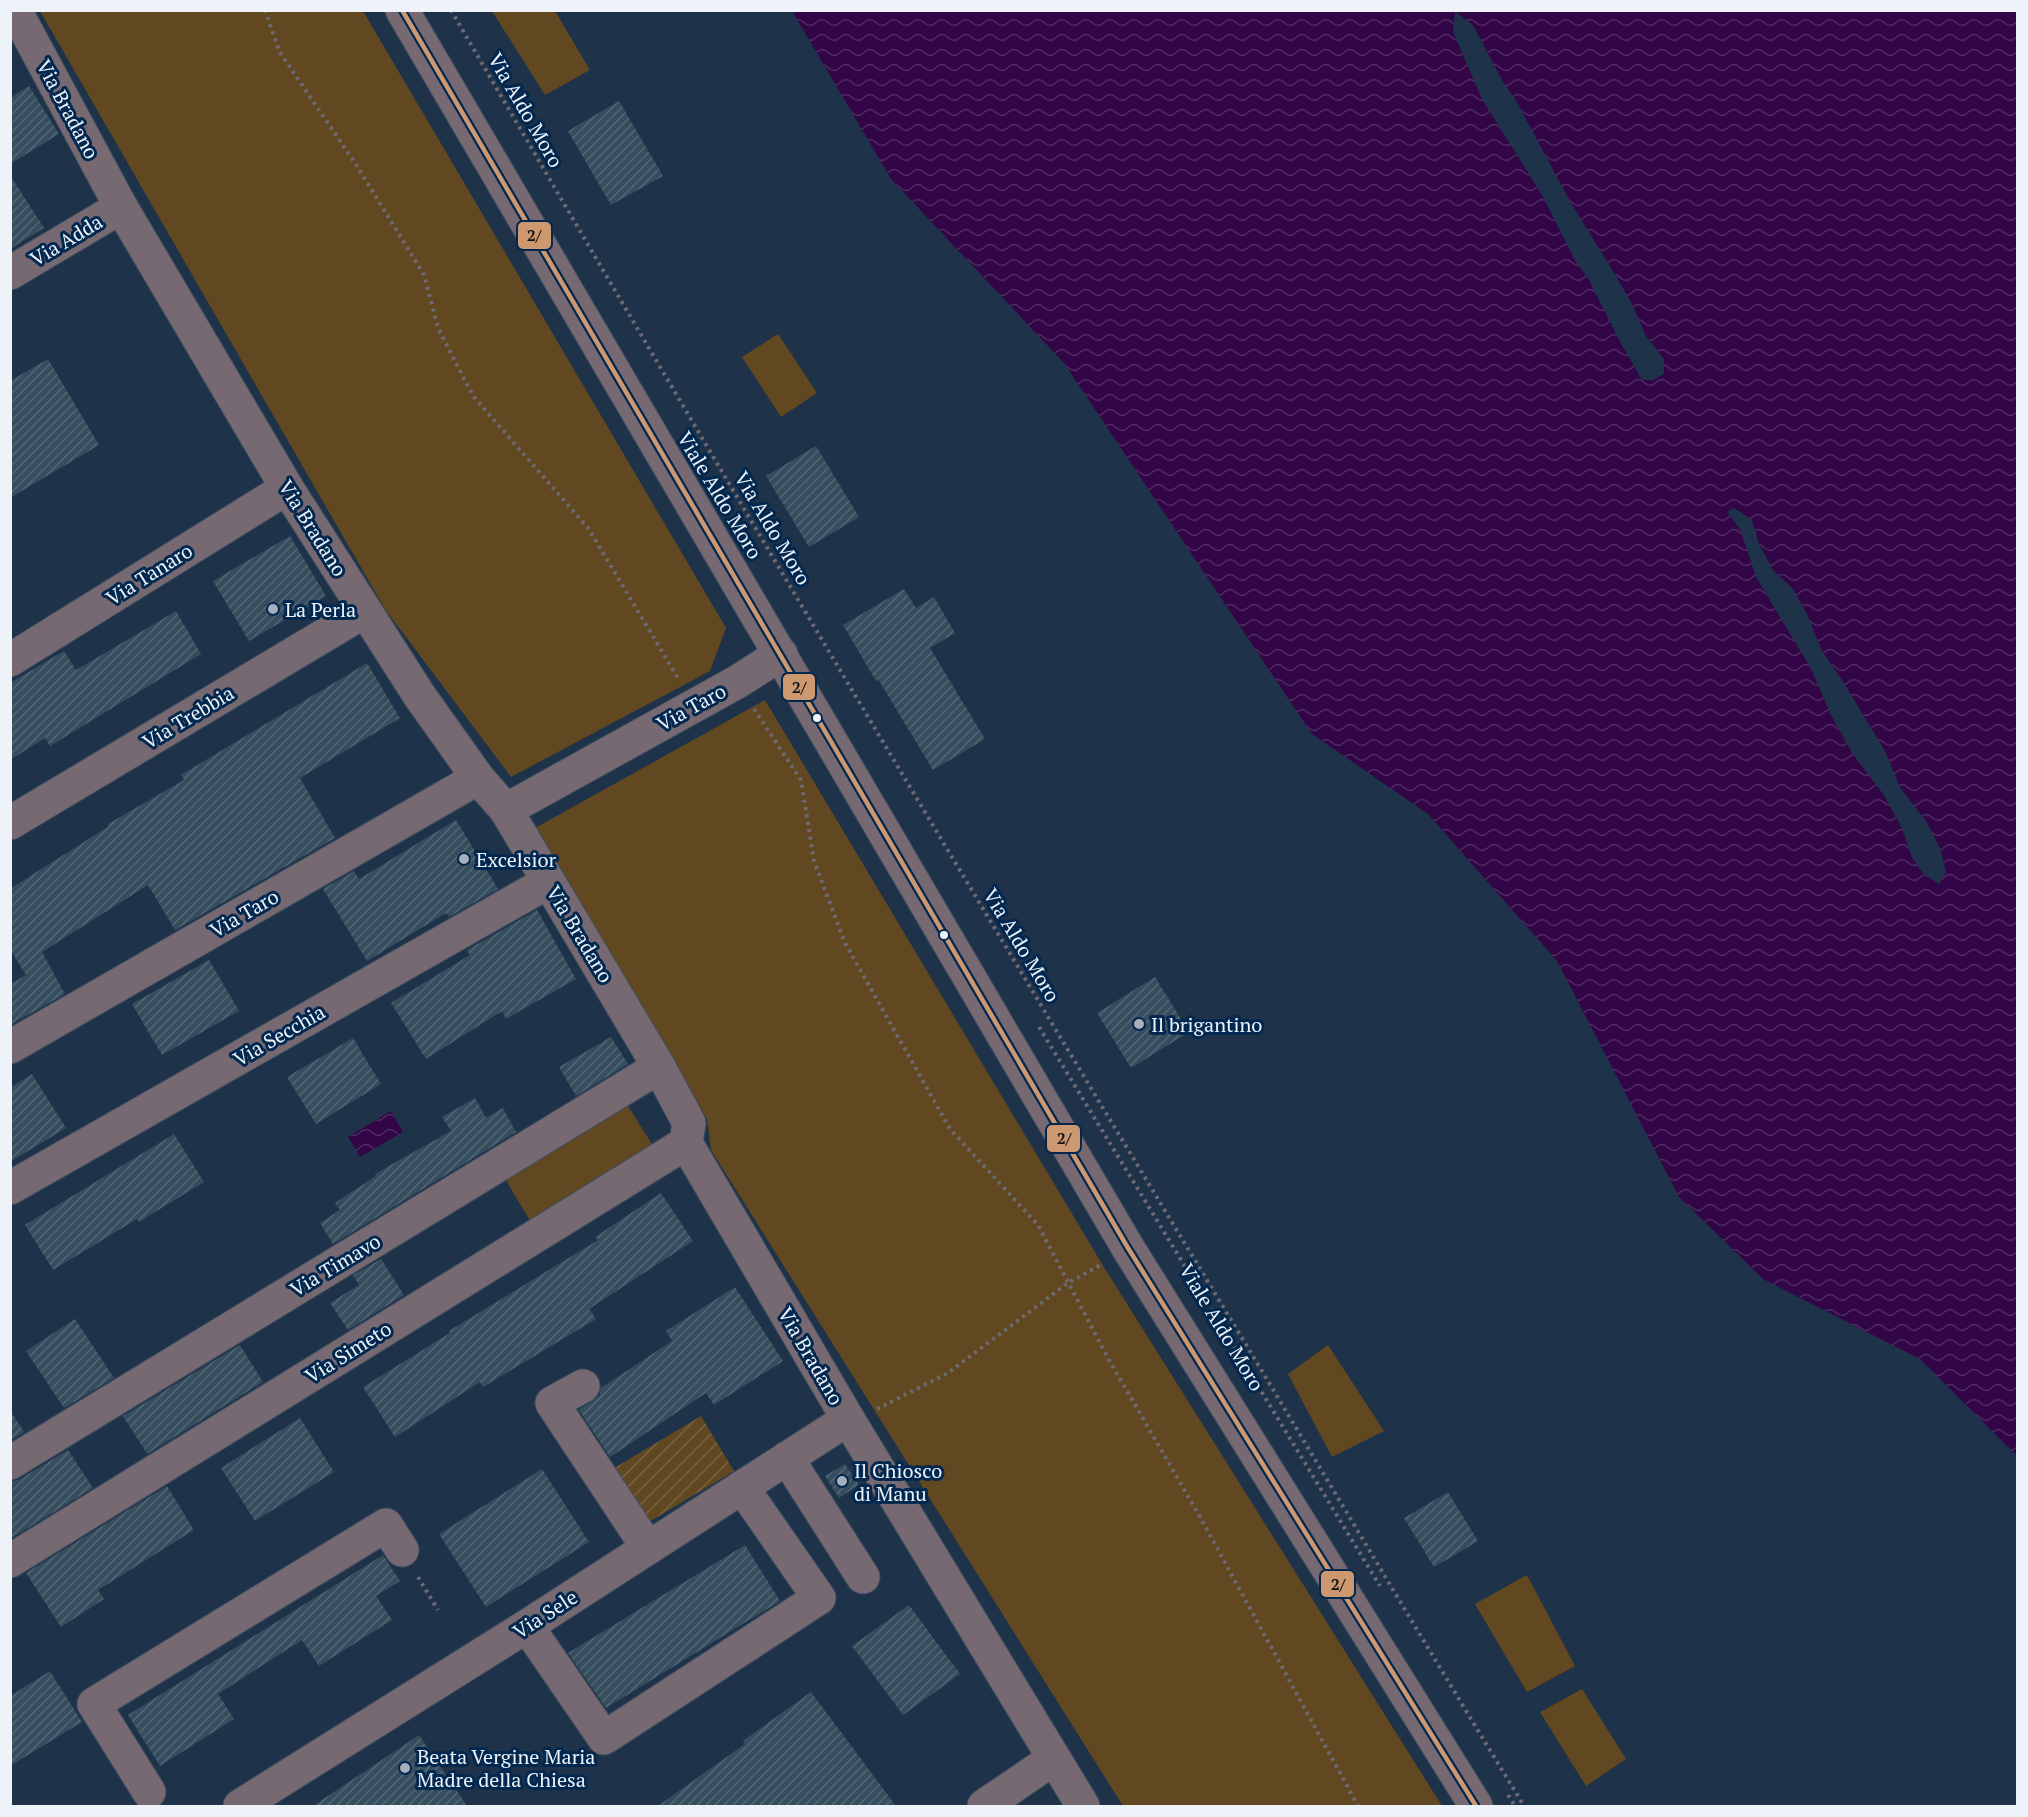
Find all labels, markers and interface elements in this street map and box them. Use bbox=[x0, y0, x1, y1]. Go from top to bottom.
street label: Via Aldo Moro bbox=[482, 48, 570, 172]
street label: Via Bradano bbox=[31, 55, 105, 163]
street label: Via Adda bbox=[25, 208, 107, 272]
line badge: 2/ bbox=[517, 221, 552, 250]
text: 2/ bbox=[527, 224, 543, 246]
street label: Viale Aldo Moro bbox=[671, 426, 769, 564]
street label: Via Aldo Moro bbox=[728, 466, 818, 590]
street label: Via Bradano bbox=[273, 475, 353, 581]
street label: Via Tanaro bbox=[101, 537, 197, 611]
place label: La Perla bbox=[285, 596, 356, 623]
marker: La Perla bbox=[266, 602, 280, 616]
line badge: 2/ bbox=[782, 673, 816, 701]
text: 2/ bbox=[792, 676, 808, 698]
street label: Via Taro bbox=[652, 677, 730, 737]
street label: Via Trebbia bbox=[137, 679, 239, 755]
unlabelled marker bbox=[811, 712, 823, 724]
place label: Excelsior bbox=[476, 846, 557, 873]
marker: Excelsior bbox=[457, 852, 471, 866]
street label: Via Bradano bbox=[540, 880, 620, 988]
street label: Via Taro bbox=[205, 882, 283, 944]
street label: Via Aldo Moro bbox=[977, 883, 1067, 1007]
unlabelled marker bbox=[938, 929, 950, 941]
street label: Via Secchia bbox=[228, 998, 330, 1072]
place label: Il brigantino bbox=[1151, 1011, 1262, 1038]
marker: Il brigantino bbox=[1132, 1017, 1146, 1031]
line badge: 2/ bbox=[1046, 1124, 1081, 1153]
text: 2/ bbox=[1057, 1127, 1073, 1149]
street label: Via Timavo bbox=[285, 1227, 385, 1303]
street label: Viale Aldo Moro bbox=[1173, 1258, 1271, 1396]
street label: Via Bradano bbox=[772, 1302, 850, 1410]
street label: Via Simeto bbox=[300, 1315, 396, 1389]
place label: Il Chiosco di Manu bbox=[854, 1457, 942, 1507]
marker: Il Chiosco di Manu bbox=[835, 1474, 849, 1488]
line badge: 2/ bbox=[1320, 1570, 1355, 1598]
text: 2/ bbox=[1331, 1573, 1347, 1595]
street label: Via Sele bbox=[508, 1583, 582, 1645]
place label: Beata Vergine Maria Madre della Chiesa bbox=[417, 1743, 595, 1793]
marker: Beata Vergine Maria Madre della Chiesa bbox=[398, 1761, 412, 1775]

